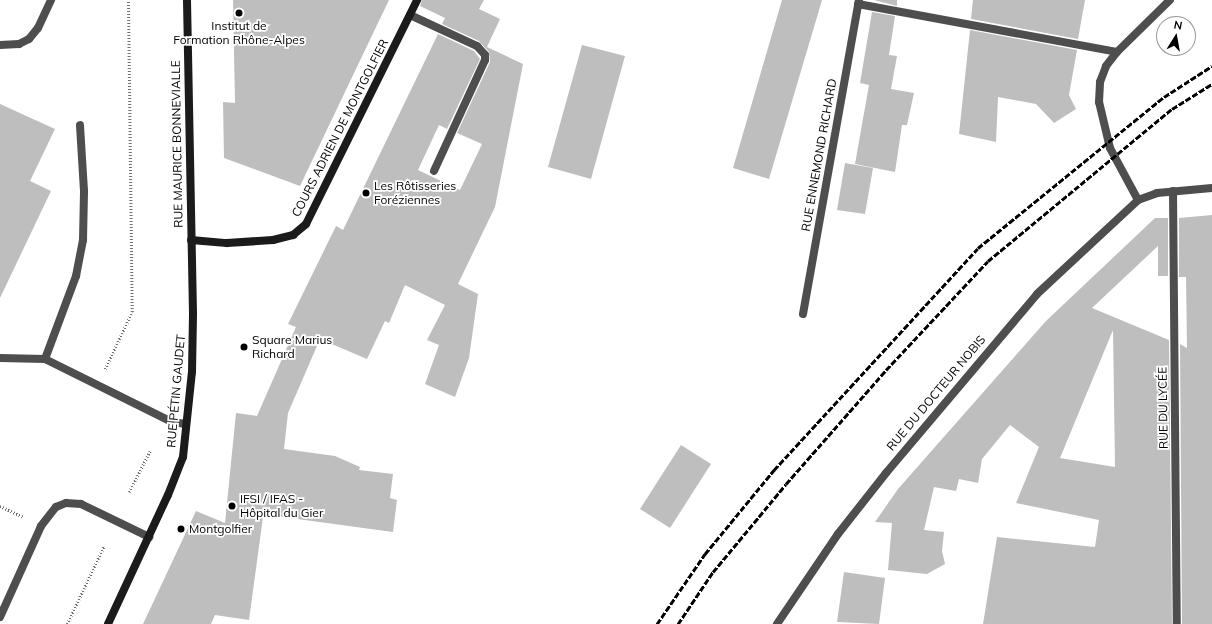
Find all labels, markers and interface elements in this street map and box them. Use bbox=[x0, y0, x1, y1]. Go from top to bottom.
marker: Institut de Formation Rhône-Alpes bbox=[234, 8, 244, 18]
north arrow bbox=[1156, 16, 1196, 56]
text: N bbox=[1173, 18, 1184, 33]
place label: Institut de Formation Rhône-Alpes bbox=[173, 19, 305, 47]
street label: COURS ADRIEN DE MONTGOLFIER bbox=[289, 37, 391, 219]
street label: RUE MAURICE BONNEVIALLE bbox=[168, 60, 186, 228]
street label: RUE ENNEMOND RICHARD bbox=[798, 78, 840, 232]
place label: Les Rôtisseries Foréziennes bbox=[374, 179, 456, 207]
marker: Les Rôtisseries Foréziennes bbox=[361, 188, 371, 198]
street label: RUE DU DOCTEUR NOBIS bbox=[884, 332, 988, 454]
place label: Square Marius Richard bbox=[252, 333, 332, 361]
street label: RUE PÉTIN GAUDET bbox=[164, 334, 188, 448]
marker: Square Marius Richard bbox=[239, 342, 249, 352]
street label: RUE DU LYCÉE bbox=[1155, 367, 1171, 449]
place label: IFSI / IFAS - Hôpital du Gier bbox=[240, 492, 323, 520]
marker: IFSI / IFAS - Hôpital du Gier bbox=[227, 501, 237, 511]
place label: Montgolfier bbox=[189, 522, 252, 536]
marker: Montgolfier bbox=[176, 524, 186, 534]

